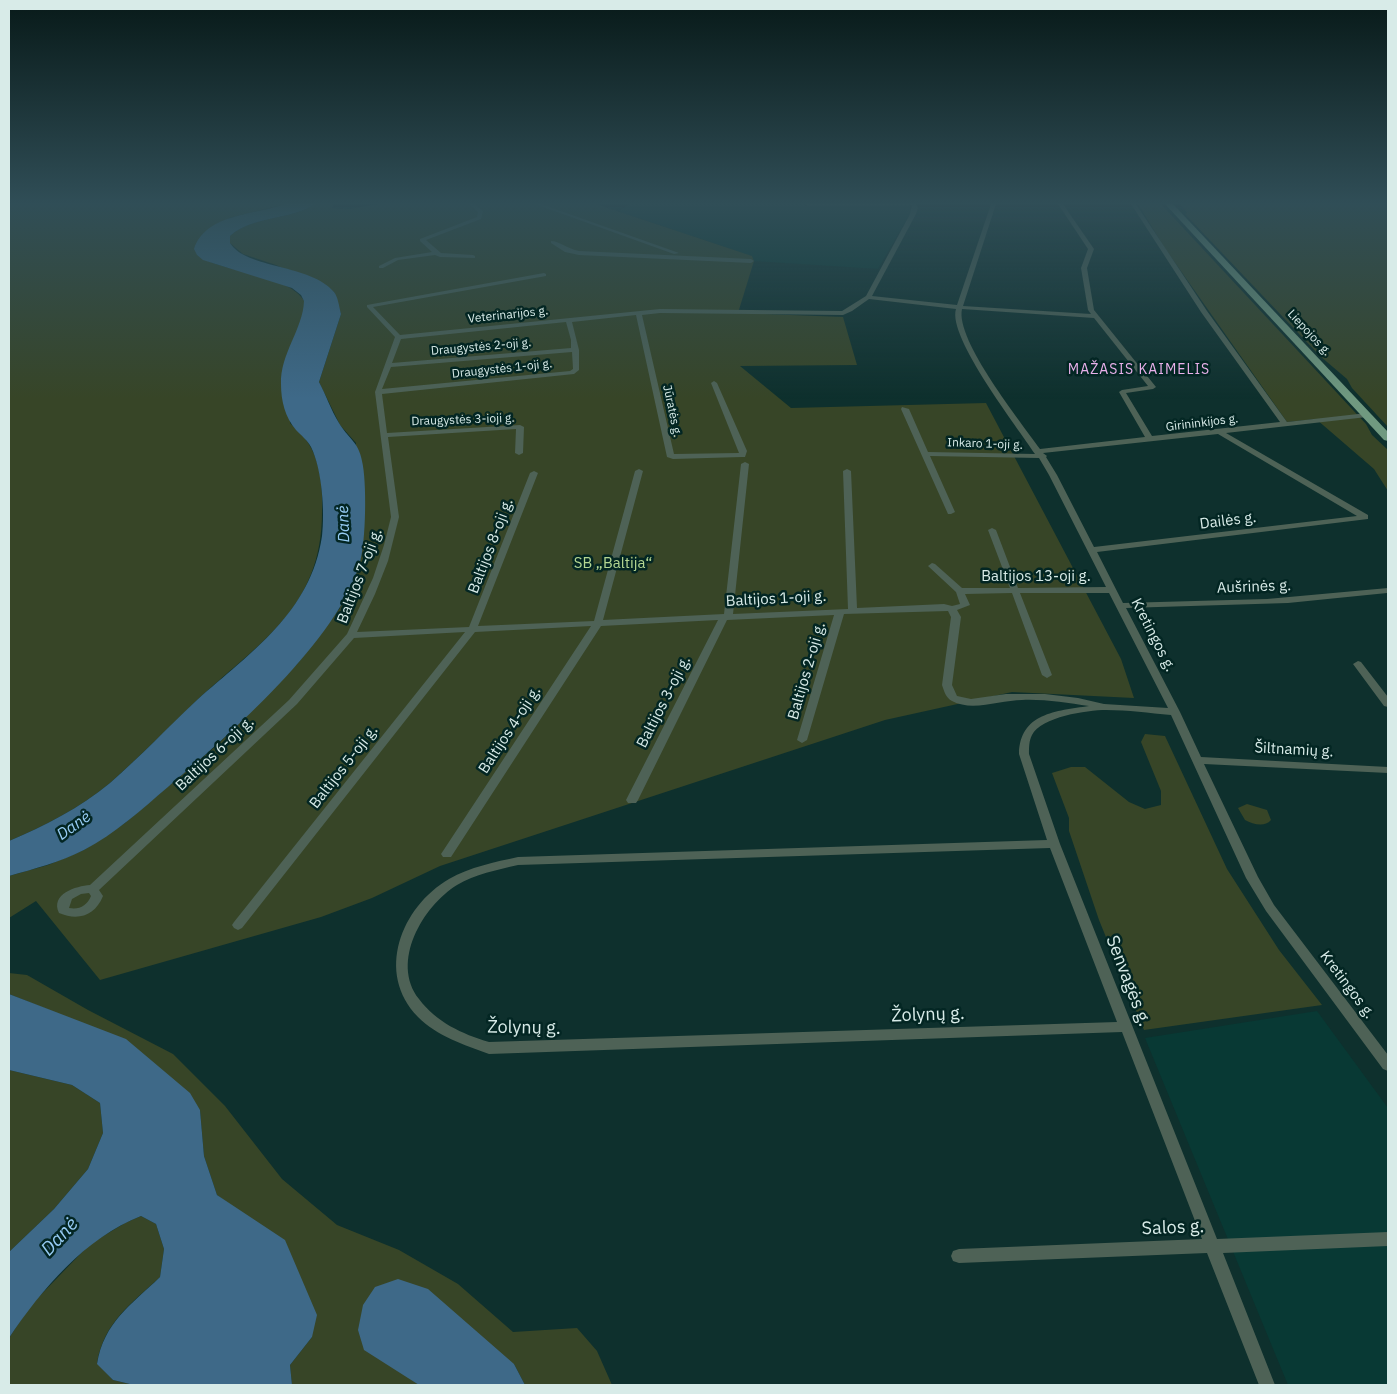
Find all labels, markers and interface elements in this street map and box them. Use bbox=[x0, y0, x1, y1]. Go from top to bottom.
street label: Veterinarijos g. bbox=[467, 304, 549, 326]
street label: Liepojos g. bbox=[1284, 307, 1334, 359]
street label: Draugystės 2-oji g. bbox=[430, 335, 532, 359]
street label: Draugystės 1-oji g. bbox=[451, 357, 553, 381]
district label: MAŽASIS KAIMELIS bbox=[1066, 362, 1212, 378]
street label: Jūratės g. bbox=[659, 384, 685, 438]
street label: Draugystės 3-ioji g. bbox=[411, 411, 515, 429]
street label: Girininkijos g. bbox=[1165, 411, 1239, 435]
street label: Inkaro 1-oji g. bbox=[947, 435, 1023, 453]
street label: Baltijos 8-oji g. bbox=[465, 496, 517, 596]
water label: Danė bbox=[334, 505, 354, 543]
street label: Dailės g. bbox=[1199, 509, 1257, 533]
street label: Baltijos 7-oji g. bbox=[334, 526, 386, 626]
park label: SB „Baltija“ bbox=[574, 555, 652, 573]
street label: Baltijos 13-oji g. bbox=[981, 568, 1091, 586]
street label: Aušrinės g. bbox=[1216, 577, 1292, 597]
street label: Baltijos 1-oji g. bbox=[725, 587, 827, 611]
street label: Kretingos g. bbox=[1127, 595, 1179, 675]
street label: Baltijos 2-oji g. bbox=[784, 620, 830, 722]
street label: Baltijos 3-oji g. bbox=[633, 653, 695, 751]
street label: Baltijos 4-oji g. bbox=[475, 683, 545, 777]
street label: Baltijos 6-oji g. bbox=[172, 713, 258, 795]
street label: Baltijos 5-oji g. bbox=[306, 722, 382, 812]
street label: Šiltnamių g. bbox=[1254, 739, 1334, 761]
water label: Danė bbox=[53, 808, 95, 844]
street label: Senvagės g. bbox=[1101, 932, 1155, 1030]
street label: Kretingos g. bbox=[1316, 948, 1378, 1022]
street label: Žolynų g. bbox=[891, 1003, 965, 1027]
street label: Žolynų g. bbox=[487, 1017, 561, 1039]
water label: Danė bbox=[37, 1213, 83, 1261]
street label: Salos g. bbox=[1141, 1216, 1205, 1240]

